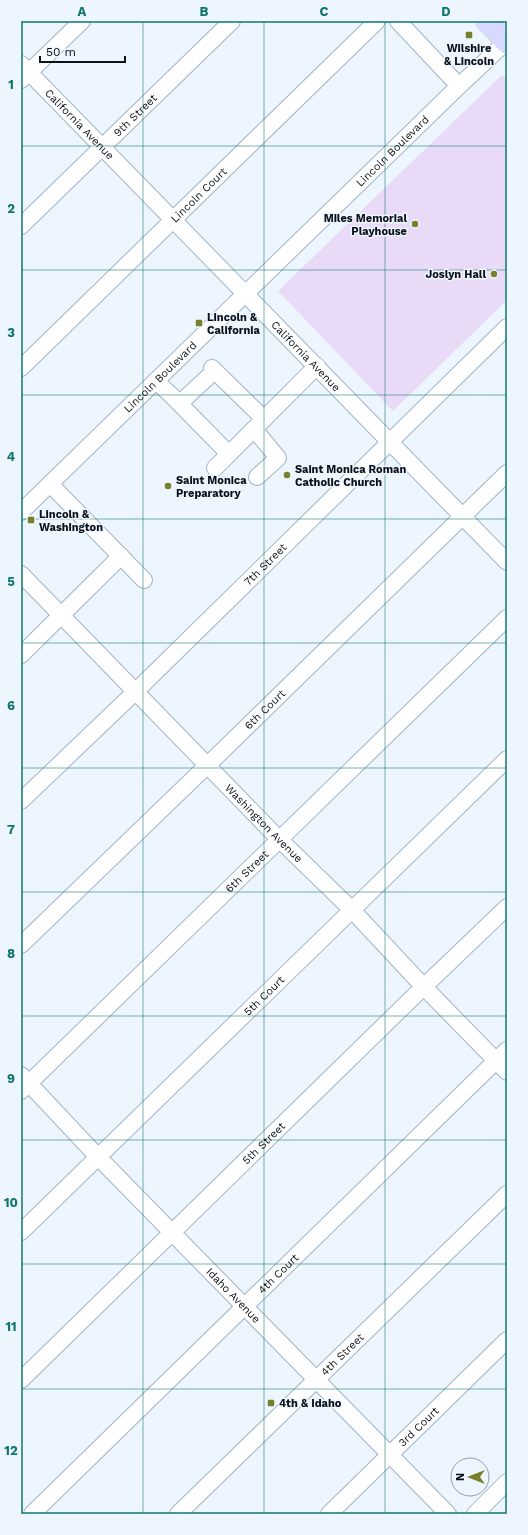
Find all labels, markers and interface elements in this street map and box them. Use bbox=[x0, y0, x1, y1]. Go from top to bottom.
text: A bbox=[78, 4, 87, 19]
text: B bbox=[200, 4, 209, 19]
text: C bbox=[320, 4, 329, 19]
text: D bbox=[441, 4, 451, 19]
marker: Wilshire & Lincoln bbox=[464, 30, 474, 40]
scale bar bbox=[40, 38, 125, 64]
place label: Wilshire & Lincoln bbox=[444, 42, 494, 68]
text: 50 m bbox=[46, 45, 76, 59]
text: 1 bbox=[8, 77, 14, 92]
street label: California Avenue bbox=[42, 87, 117, 162]
street label: 9th Street bbox=[111, 91, 160, 139]
street label: Lincoln Boulevard bbox=[354, 113, 432, 189]
street label: Lincoln Court bbox=[168, 165, 230, 225]
text: 2 bbox=[7, 201, 15, 216]
place label: Miles Memorial Playhouse bbox=[324, 212, 407, 238]
marker: Miles Memorial Playhouse bbox=[410, 219, 420, 229]
place label: Joslyn Hall bbox=[426, 268, 486, 281]
marker: Joslyn Hall bbox=[489, 269, 499, 279]
place label: Lincoln & California bbox=[207, 311, 261, 337]
marker: Lincoln & California bbox=[194, 318, 204, 328]
street label: California Avenue bbox=[268, 318, 343, 394]
text: 3 bbox=[7, 325, 15, 340]
street label: Lincoln Boulevard bbox=[121, 339, 199, 415]
text: 4 bbox=[7, 449, 16, 464]
place label: Saint Monica Roman Catholic Church bbox=[295, 463, 406, 489]
marker: Saint Monica Roman Catholic Church bbox=[282, 470, 292, 480]
place label: Saint Monica Preparatory bbox=[176, 474, 247, 500]
marker: Saint Monica Preparatory bbox=[163, 481, 173, 491]
place label: Lincoln & Washington bbox=[39, 508, 103, 534]
marker: Lincoln & Washington bbox=[26, 515, 36, 525]
street label: 7th Street bbox=[241, 541, 290, 588]
text: 5 bbox=[7, 574, 15, 589]
street label: 6th Court bbox=[242, 687, 288, 732]
text: 6 bbox=[7, 698, 15, 713]
street label: Washington Avenue bbox=[222, 782, 305, 865]
text: 7 bbox=[7, 822, 15, 837]
street label: 6th Street bbox=[223, 848, 272, 896]
text: 8 bbox=[7, 946, 15, 961]
street label: 5th Court bbox=[241, 973, 287, 1018]
text: 9 bbox=[7, 1071, 15, 1086]
street label: 5th Street bbox=[240, 1119, 288, 1167]
text: 10 bbox=[4, 1195, 18, 1210]
street label: 4th Court bbox=[255, 1251, 302, 1297]
street label: Idaho Avenue bbox=[203, 1265, 263, 1326]
text: 11 bbox=[5, 1319, 17, 1334]
street label: 4th Street bbox=[318, 1331, 367, 1379]
place label: 4th & Idaho bbox=[279, 1397, 342, 1410]
marker: 4th & Idaho bbox=[266, 1398, 276, 1408]
street label: 3rd Court bbox=[396, 1404, 442, 1450]
text: 12 bbox=[4, 1443, 18, 1458]
north arrow bbox=[450, 1457, 490, 1497]
text: N bbox=[454, 1473, 467, 1481]

